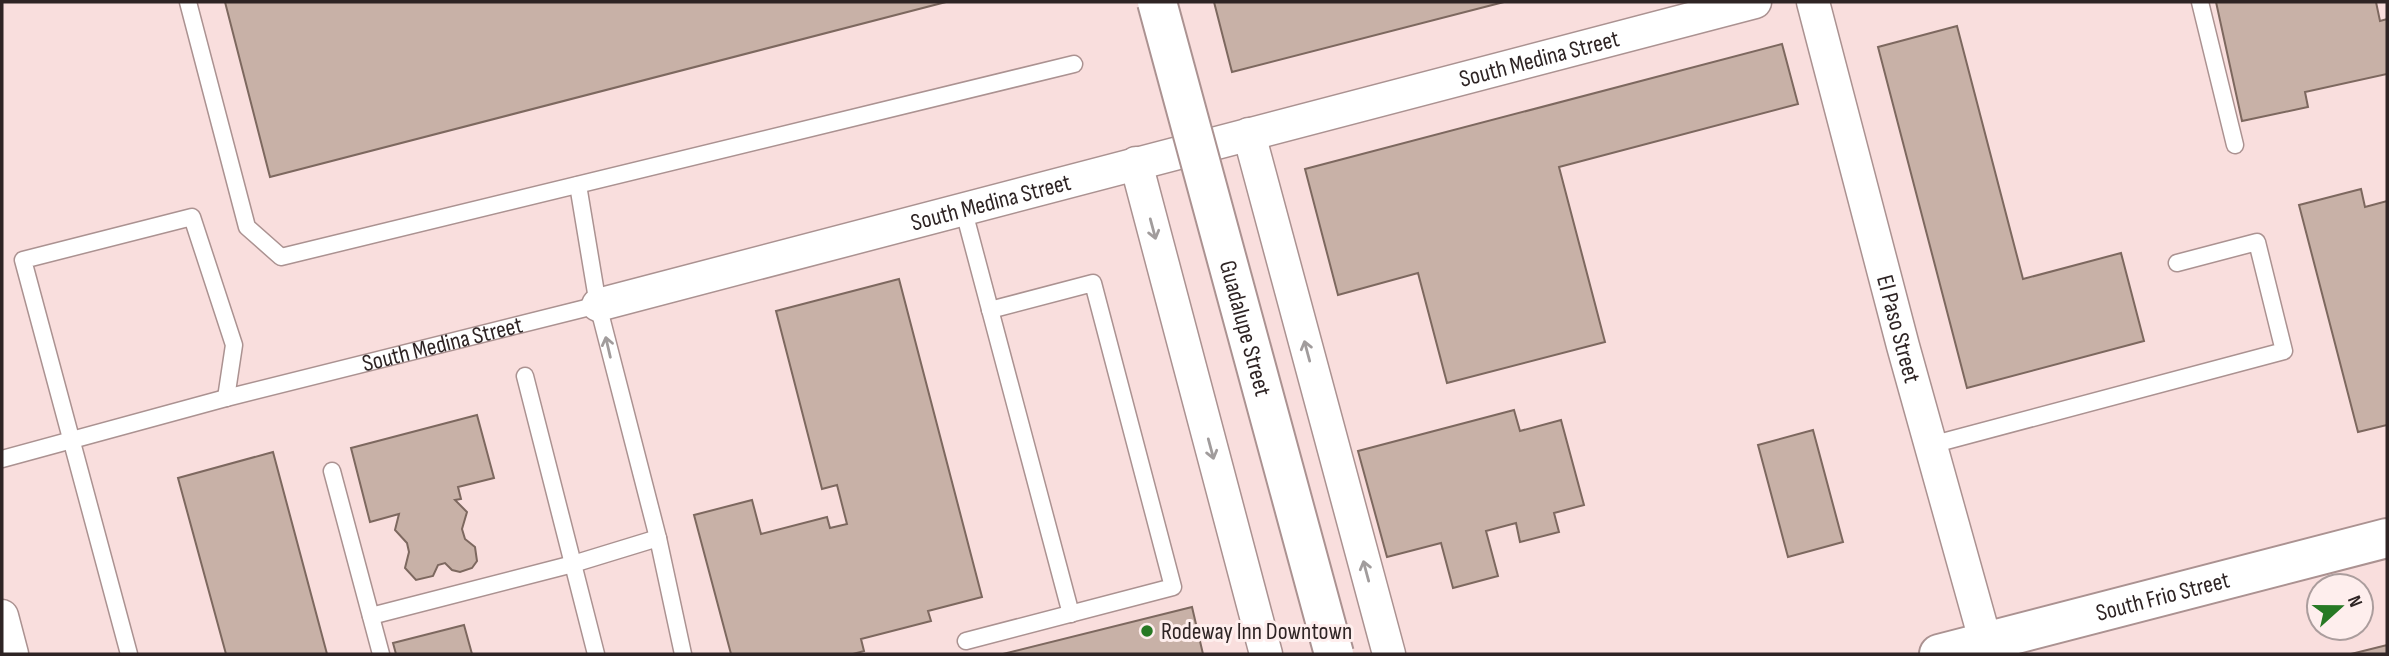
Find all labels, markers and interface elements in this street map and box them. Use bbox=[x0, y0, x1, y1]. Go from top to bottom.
street label: South Medina Street bbox=[1456, 24, 1622, 94]
street label: South Medina Street bbox=[908, 168, 1074, 237]
one-way arrow bbox=[1147, 217, 1160, 240]
street label: Guadalupe Street bbox=[1213, 257, 1277, 399]
street label: El Paso Street bbox=[1870, 272, 1927, 386]
street label: South Medina Street bbox=[359, 310, 525, 378]
one-way arrow bbox=[601, 336, 614, 359]
one-way arrow bbox=[1300, 340, 1313, 363]
one-way arrow bbox=[1206, 438, 1219, 460]
one-way arrow bbox=[1359, 560, 1372, 582]
street label: South Frio Street bbox=[2093, 565, 2233, 628]
north arrow bbox=[2305, 572, 2375, 642]
text: N bbox=[2342, 593, 2367, 610]
place label: Rodeway Inn Downtown bbox=[1161, 617, 1352, 646]
marker: Rodeway Inn Downtown bbox=[1139, 623, 1155, 639]

